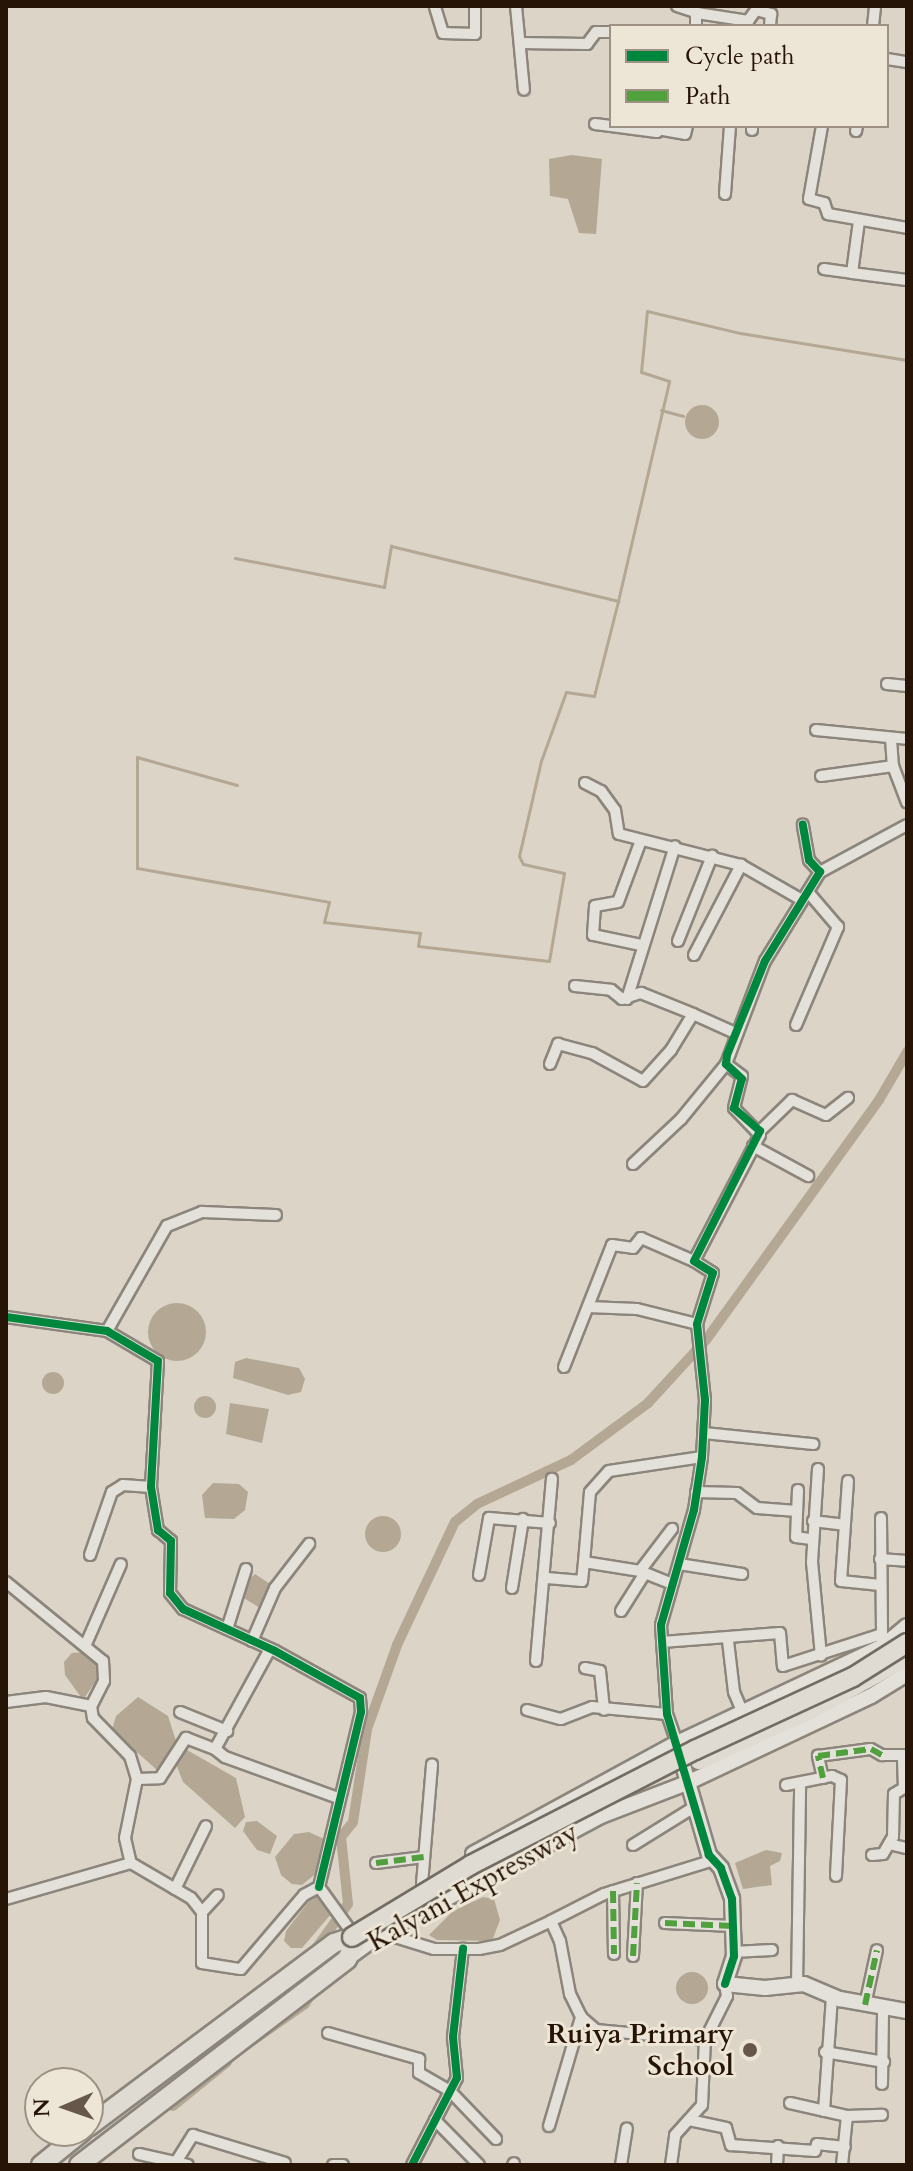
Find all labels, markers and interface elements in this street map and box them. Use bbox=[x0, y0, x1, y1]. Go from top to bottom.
legend bbox=[609, 24, 889, 128]
text: Cycle path bbox=[685, 40, 794, 73]
text: Path bbox=[685, 80, 730, 113]
street label: Kalyani Expressway bbox=[362, 1815, 584, 1959]
place label: Ruiya Primary School bbox=[547, 2017, 734, 2083]
marker: Ruiya Primary School bbox=[741, 2041, 759, 2059]
north arrow bbox=[24, 2067, 104, 2147]
text: N bbox=[27, 2098, 57, 2118]

